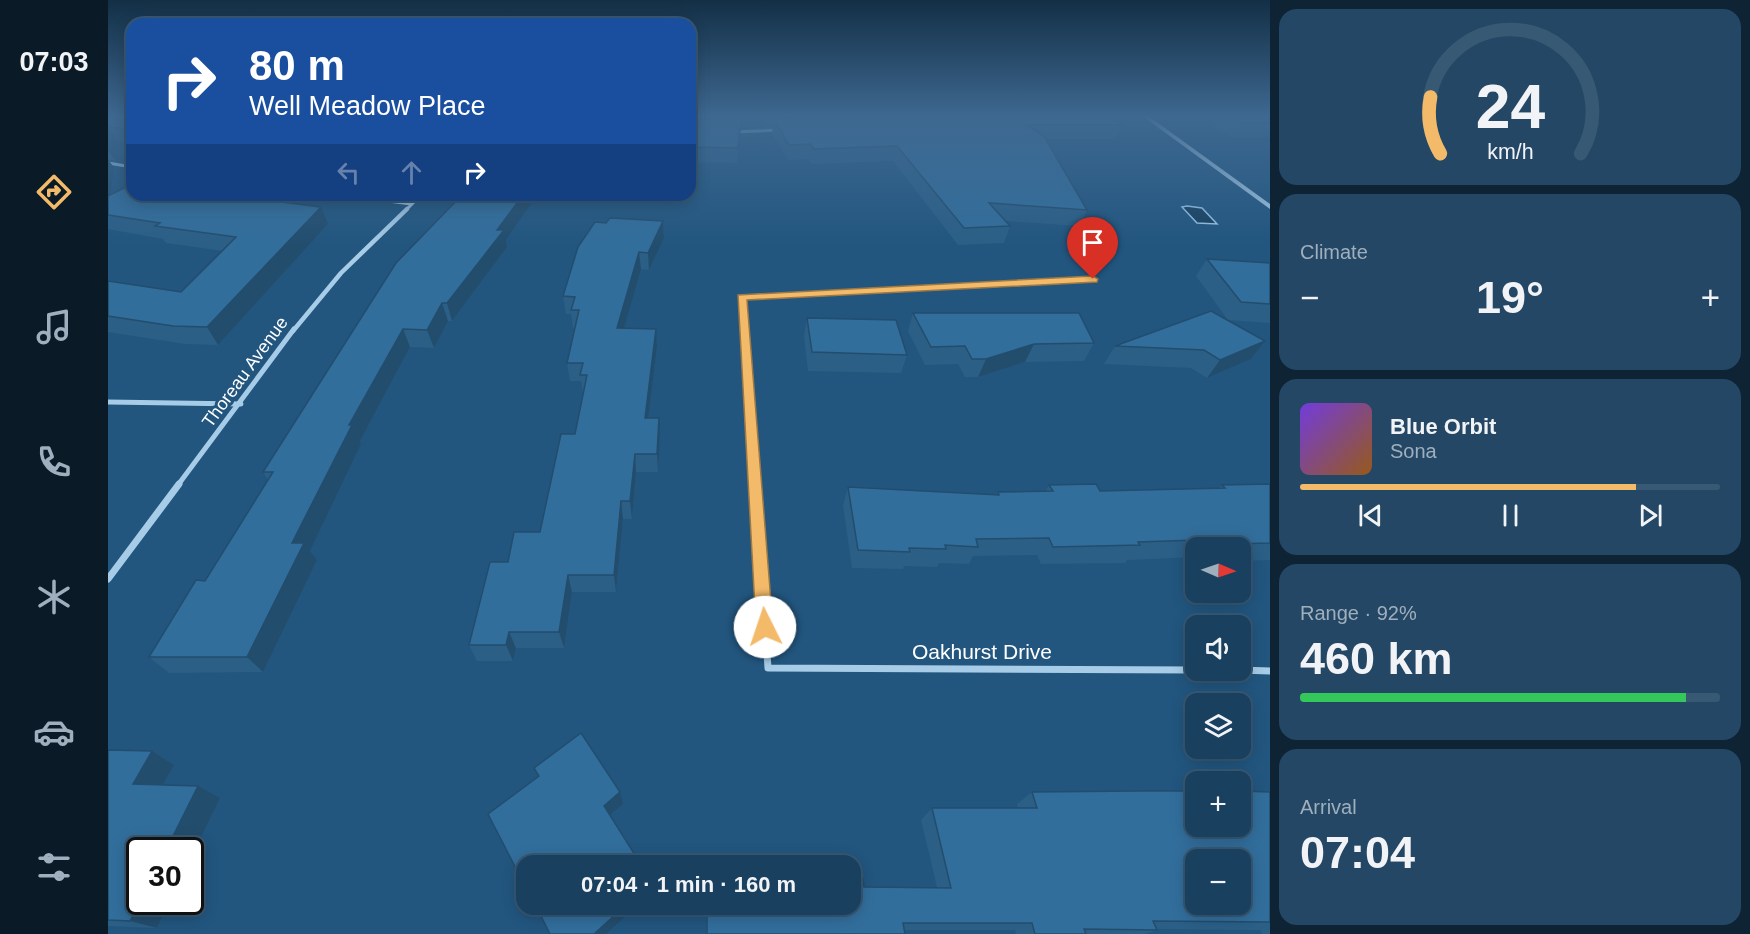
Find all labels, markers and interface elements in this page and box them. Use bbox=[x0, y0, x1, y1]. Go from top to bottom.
icon: right bbox=[150, 42, 228, 120]
text: 80 m bbox=[249, 42, 345, 89]
text: 07:03 bbox=[19, 47, 89, 77]
text: 24 bbox=[1475, 72, 1545, 141]
text: Well Meadow Place bbox=[249, 91, 486, 121]
text: km/h bbox=[1487, 140, 1533, 164]
icon: left bbox=[332, 156, 365, 189]
icon: ahead bbox=[395, 156, 428, 189]
icon: right bbox=[458, 156, 491, 189]
icon: directions bbox=[33, 171, 75, 213]
pin bbox=[1067, 217, 1118, 279]
icon: arrive bbox=[1076, 226, 1109, 259]
text: Climate bbox=[1300, 241, 1368, 263]
text: 19° bbox=[1476, 272, 1544, 323]
text: − bbox=[1300, 279, 1319, 316]
text: + bbox=[1701, 279, 1720, 316]
icon: music bbox=[33, 306, 75, 348]
street label: Thoreau Avenue bbox=[198, 313, 292, 431]
text: Blue Orbit bbox=[1390, 414, 1496, 439]
text: Sona bbox=[1390, 440, 1437, 462]
icon: phone bbox=[33, 441, 75, 483]
icon: previous bbox=[1354, 499, 1387, 532]
icon: pause bbox=[1494, 499, 1527, 532]
icon: next bbox=[1634, 499, 1667, 532]
north arrow bbox=[1185, 537, 1251, 603]
map controls bbox=[1185, 537, 1251, 915]
icon: climate bbox=[33, 576, 75, 618]
position arrow bbox=[733, 595, 797, 659]
text: Range · 92% bbox=[1300, 602, 1417, 624]
button: sound bbox=[1185, 615, 1251, 681]
text: 460 km bbox=[1300, 633, 1453, 684]
street label: Oakhurst Drive bbox=[912, 640, 1052, 663]
button: layers bbox=[1185, 693, 1251, 759]
icon: car bbox=[33, 711, 75, 753]
button: + bbox=[1185, 771, 1251, 837]
text: Arrival bbox=[1300, 796, 1357, 818]
text: 07:04 bbox=[1300, 827, 1415, 878]
speed limit sign: 30 bbox=[126, 837, 204, 915]
icon: filters bbox=[33, 846, 75, 888]
button: − bbox=[1185, 849, 1251, 915]
text: 07:04 · 1 min · 160 m bbox=[581, 872, 796, 897]

